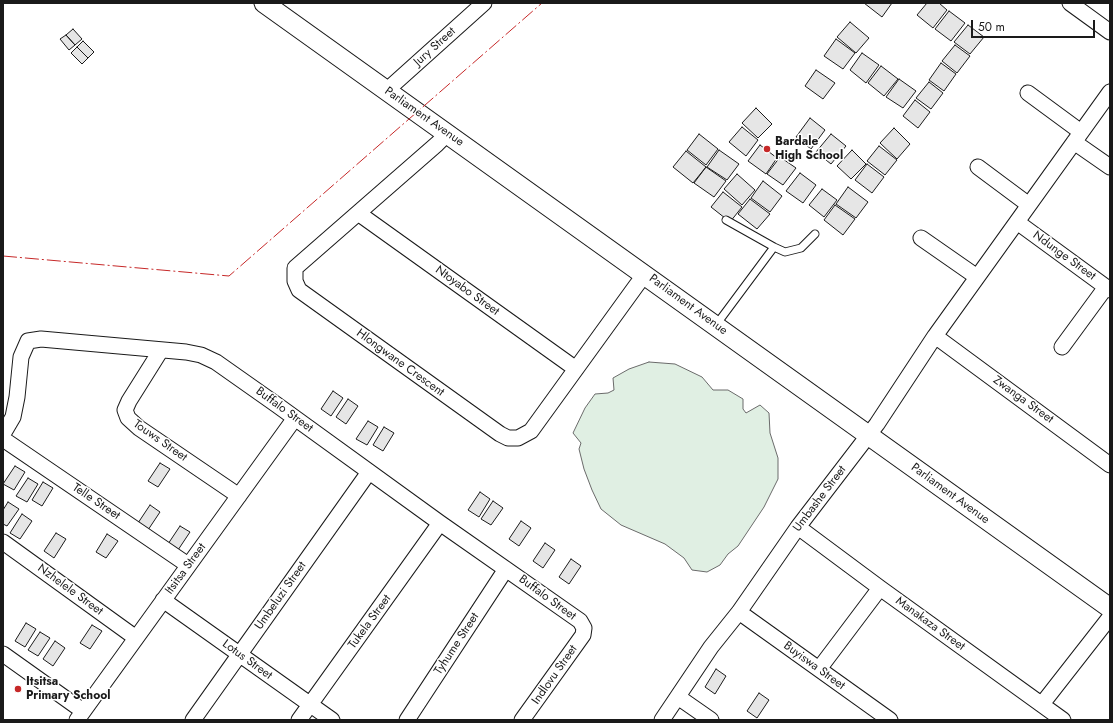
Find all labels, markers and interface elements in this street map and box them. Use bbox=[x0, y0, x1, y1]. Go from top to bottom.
scale bar bbox=[973, 12, 1097, 38]
text: 50 m bbox=[978, 18, 1005, 36]
street label: Jury Street bbox=[411, 25, 459, 69]
street label: Parliament Avenue bbox=[382, 84, 466, 150]
place label: Bardale High School bbox=[775, 135, 843, 163]
marker: Bardale High School bbox=[762, 144, 772, 154]
street label: Ndunge Street bbox=[1030, 228, 1098, 284]
street label: Ntoyabo Street bbox=[432, 263, 502, 319]
street label: Parliament Avenue bbox=[646, 272, 730, 338]
street label: Hlongwane Crescent bbox=[353, 326, 447, 400]
street label: Zwanga Street bbox=[990, 373, 1056, 427]
street label: Buffalo Street bbox=[253, 384, 315, 436]
street label: Touws Street bbox=[130, 417, 190, 465]
street label: Parliament Avenue bbox=[908, 461, 992, 527]
street label: Umbashe Street bbox=[790, 463, 850, 535]
street label: Telle Street bbox=[69, 481, 123, 523]
street label: Itsitsa Street bbox=[163, 541, 209, 597]
street label: Umbeluzi Street bbox=[252, 559, 310, 633]
street label: Nzhelele Street bbox=[34, 561, 106, 619]
street label: Buffalo Street bbox=[516, 572, 578, 624]
street label: Tukela Street bbox=[346, 592, 394, 652]
street label: Manakaza Street bbox=[893, 594, 967, 654]
street label: Tyhume Street bbox=[432, 610, 482, 678]
street label: Lotus Street bbox=[219, 637, 275, 683]
street label: Buyiswa Street bbox=[781, 639, 847, 693]
street label: Indlovu Street bbox=[529, 643, 581, 707]
place label: Itsitsa Primary School bbox=[26, 675, 111, 703]
marker: Itsitsa Primary School bbox=[13, 684, 23, 694]

